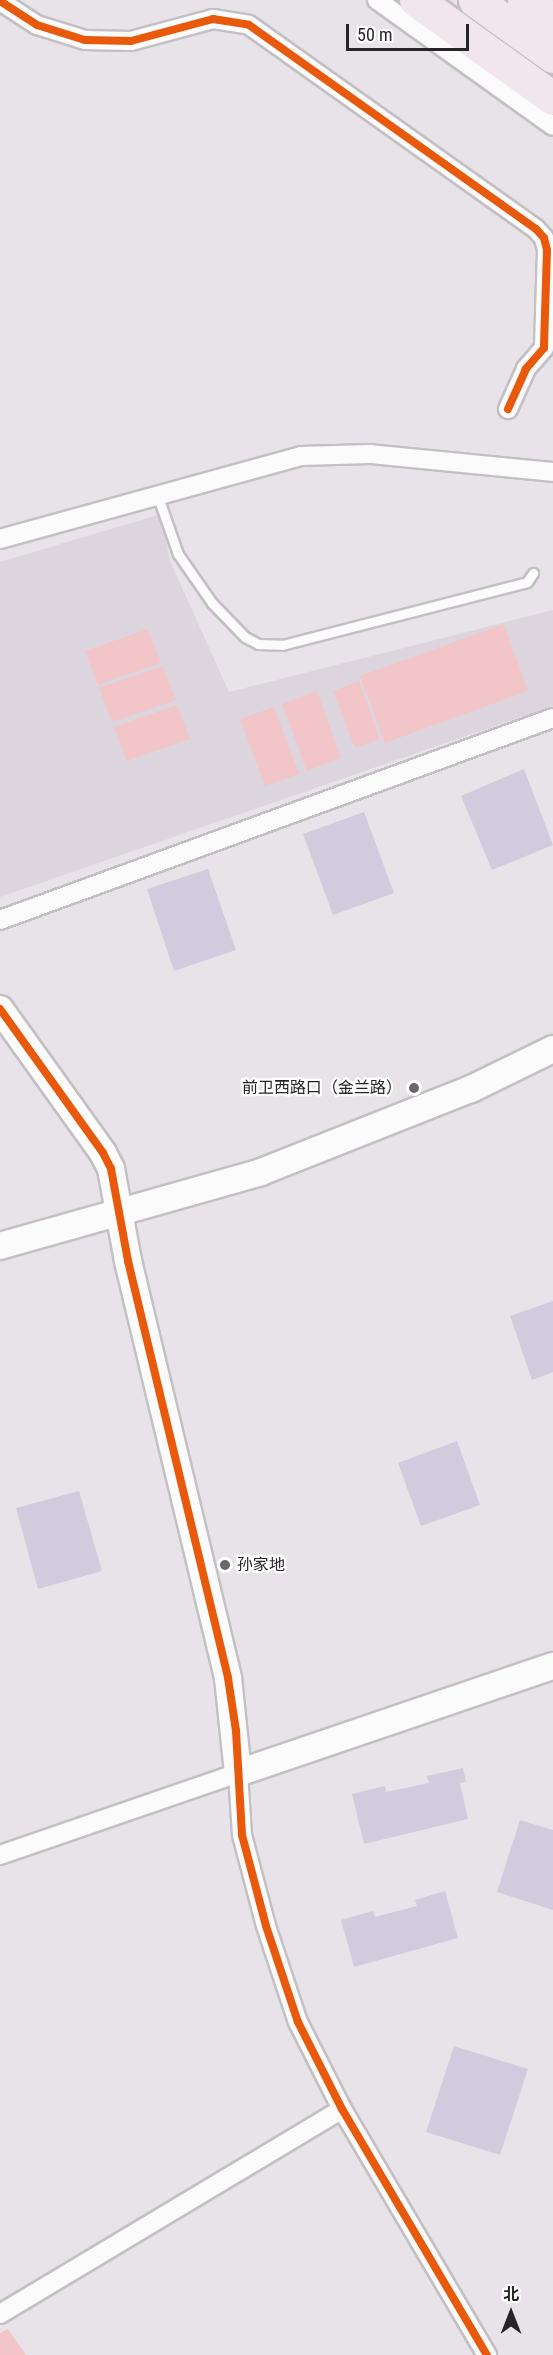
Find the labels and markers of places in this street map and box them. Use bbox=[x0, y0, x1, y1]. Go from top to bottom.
place label: 前卫西路口（金兰路） bbox=[242, 1078, 402, 1098]
marker: 前卫西路口（金兰路） bbox=[407, 1081, 421, 1095]
place label: 孙家地 bbox=[237, 1555, 285, 1575]
marker: 孙家地 bbox=[218, 1558, 232, 1572]

